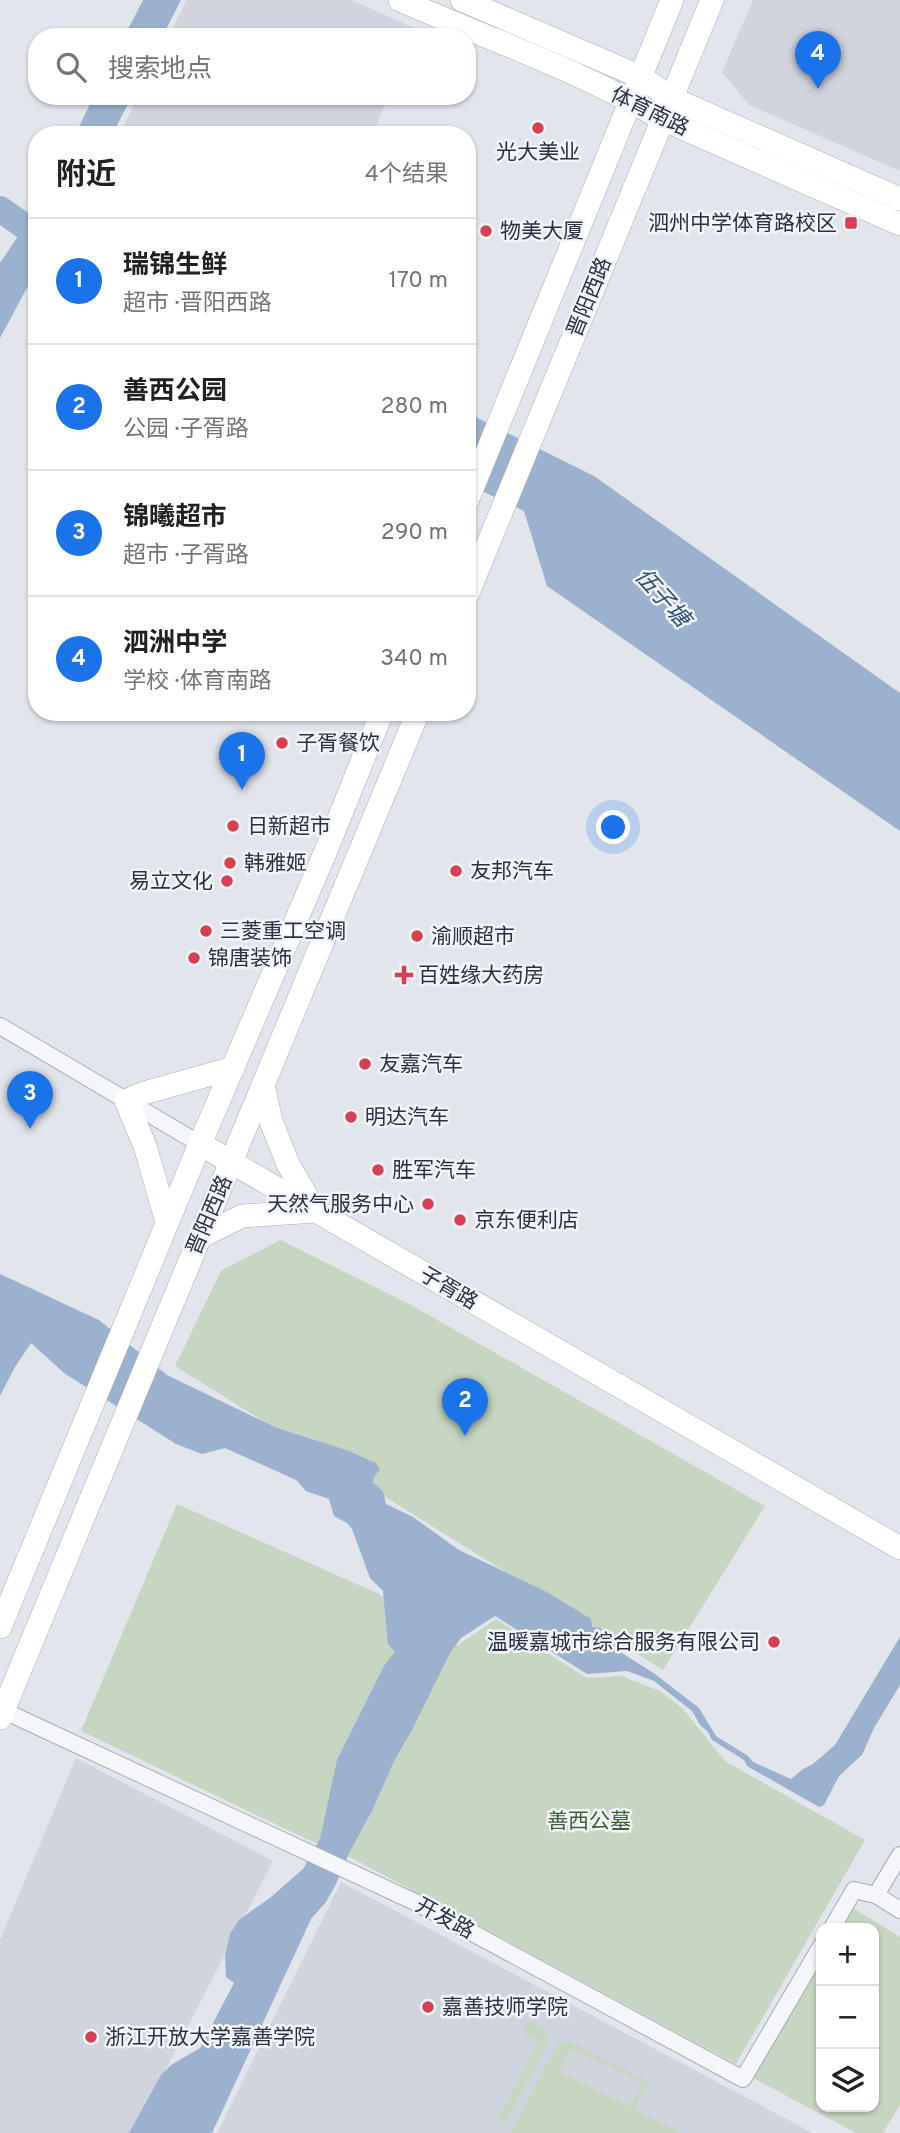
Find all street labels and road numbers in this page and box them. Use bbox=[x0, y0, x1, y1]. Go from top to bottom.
street label: 体育南路 bbox=[606, 82, 693, 143]
street label: 晋阳西路 bbox=[562, 254, 619, 342]
street label: 晋阳西路 bbox=[182, 1172, 239, 1260]
street label: 子胥路 bbox=[414, 1262, 482, 1317]
street label: 开发路 bbox=[410, 1893, 478, 1946]

